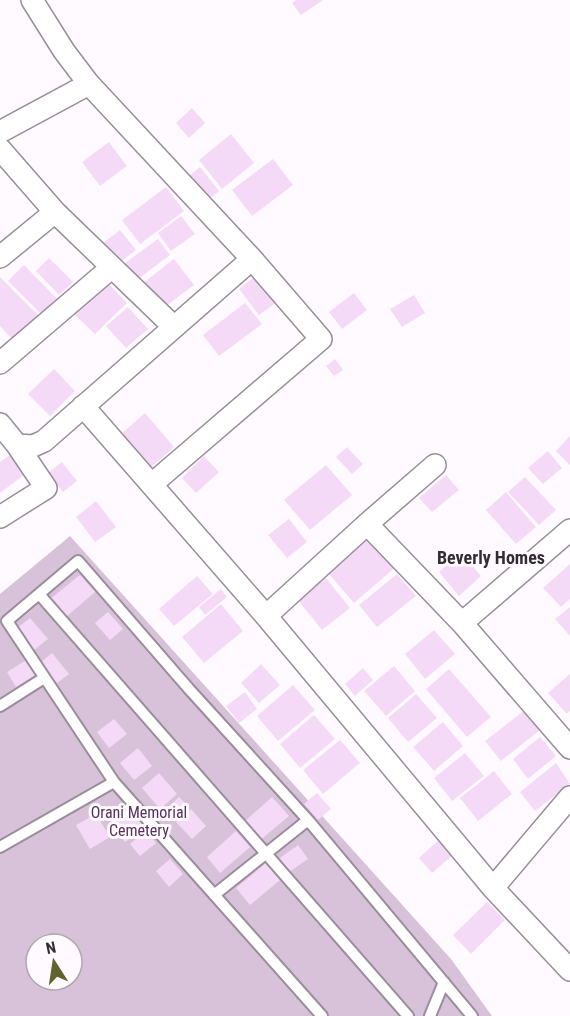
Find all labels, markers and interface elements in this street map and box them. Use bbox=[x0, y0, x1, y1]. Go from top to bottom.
district label: Beverly Homes bbox=[437, 547, 545, 568]
park label: Orani Memorial Cemetery bbox=[91, 803, 187, 840]
north arrow bbox=[24, 932, 84, 992]
text: N bbox=[44, 938, 58, 958]

